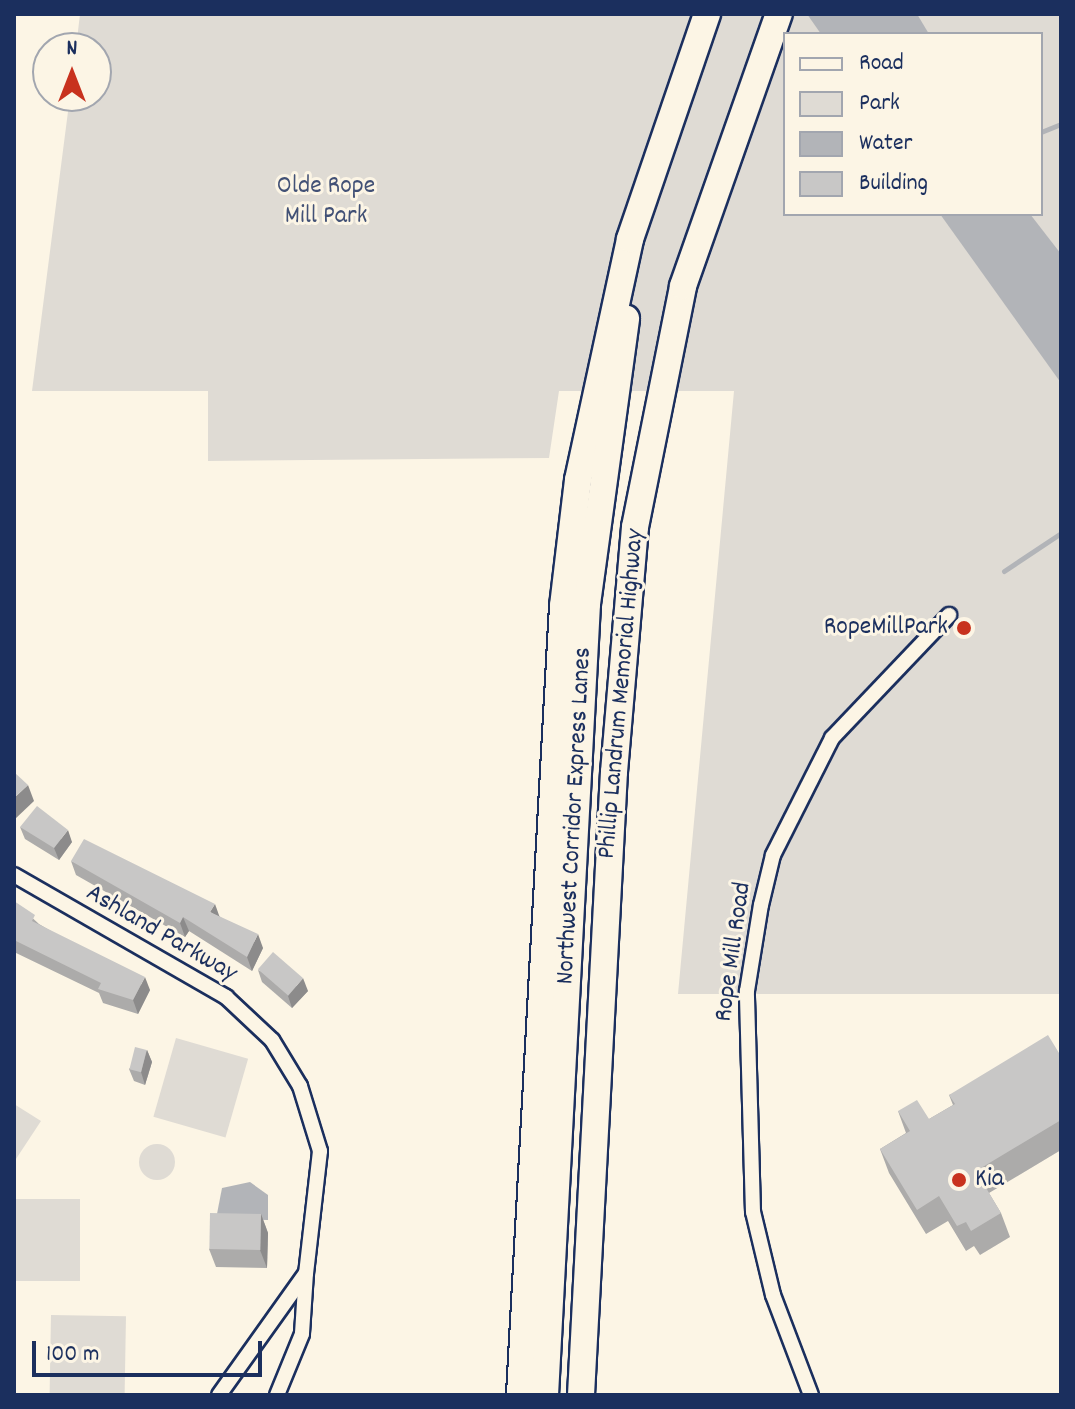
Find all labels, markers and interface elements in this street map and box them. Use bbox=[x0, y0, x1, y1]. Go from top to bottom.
north arrow bbox=[32, 32, 112, 112]
legend bbox=[783, 32, 1043, 216]
text: N bbox=[67, 34, 77, 65]
text: Road bbox=[859, 47, 904, 81]
text: Park bbox=[859, 87, 900, 121]
text: Water bbox=[859, 127, 912, 161]
text: Building bbox=[859, 167, 928, 201]
park label: Olde Rope Mill Park bbox=[277, 171, 375, 232]
street label: Phillip Landrum Memorial Highway bbox=[592, 528, 652, 860]
place label: RopeMillPark bbox=[824, 612, 948, 644]
marker: RopeMillPark bbox=[955, 619, 973, 637]
street label: Northwest Corridor Express Lanes bbox=[551, 647, 599, 985]
street label: Ashland Parkway bbox=[80, 878, 242, 990]
street label: Rope Mill Road bbox=[709, 880, 759, 1024]
place label: Kia bbox=[975, 1164, 1004, 1196]
marker: Kia bbox=[950, 1171, 968, 1189]
scale bar bbox=[36, 1325, 266, 1375]
text: 100 m bbox=[46, 1338, 99, 1372]

